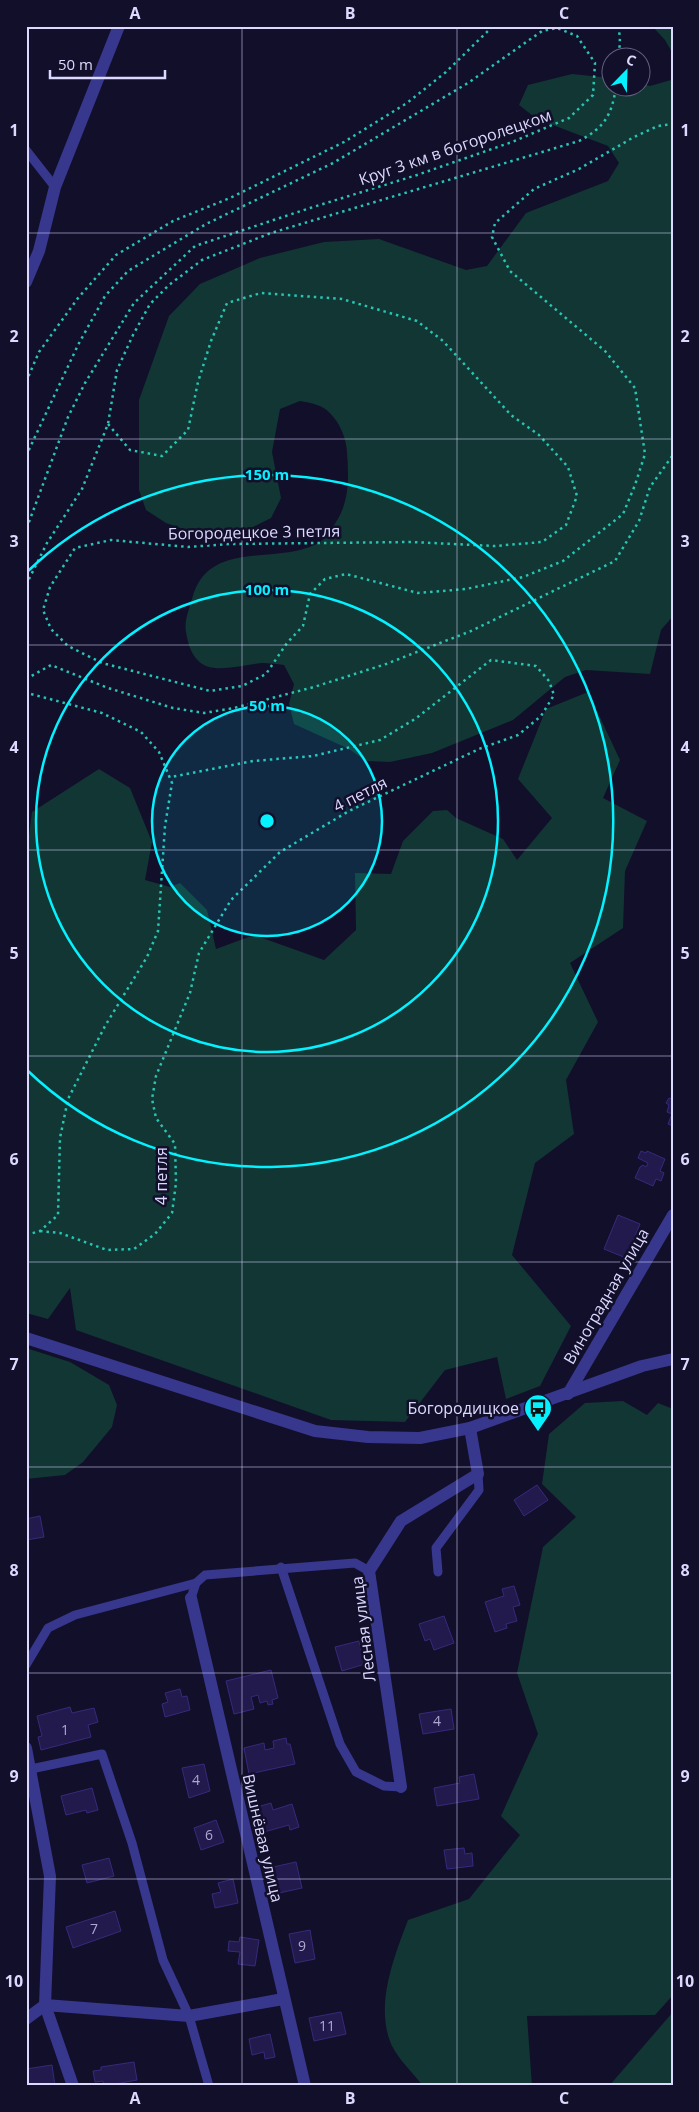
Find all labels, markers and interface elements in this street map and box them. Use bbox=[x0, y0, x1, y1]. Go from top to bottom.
text: A bbox=[129, 2, 141, 24]
text: B bbox=[345, 2, 355, 24]
text: C bbox=[559, 2, 569, 24]
scale bar bbox=[50, 48, 165, 80]
north arrow bbox=[602, 48, 652, 98]
text: С bbox=[623, 49, 639, 70]
text: 50 m bbox=[58, 54, 93, 74]
street label: Круг 3 км в богоролецком bbox=[356, 104, 554, 190]
text: 1 bbox=[9, 119, 19, 141]
text: 1 bbox=[680, 119, 690, 141]
text: 2 bbox=[9, 325, 19, 347]
text: 2 bbox=[680, 325, 690, 347]
text: 150 m bbox=[245, 464, 289, 484]
street label: Богородецкое 3 петля bbox=[168, 519, 340, 545]
text: 3 bbox=[9, 530, 19, 552]
text: 3 bbox=[680, 530, 690, 552]
text: 100 m bbox=[245, 579, 289, 599]
text: 50 m bbox=[249, 695, 285, 715]
text: 4 bbox=[9, 736, 19, 758]
text: 4 bbox=[680, 736, 690, 758]
street label: 4 петля bbox=[329, 771, 391, 817]
centre of rings bbox=[258, 812, 276, 830]
text: 5 bbox=[9, 942, 19, 964]
text: 5 bbox=[680, 942, 690, 964]
street label: 4 петля bbox=[150, 1147, 172, 1205]
text: 6 bbox=[9, 1148, 19, 1170]
text: 6 bbox=[680, 1148, 690, 1170]
street label: Виноградная улица bbox=[558, 1224, 654, 1368]
text: 7 bbox=[9, 1353, 19, 1375]
text: 7 bbox=[680, 1353, 690, 1375]
bus stop icon: Богородицкое bbox=[523, 1393, 553, 1432]
place label: Богородицкое bbox=[407, 1397, 519, 1419]
text: 8 bbox=[9, 1559, 19, 1581]
text: 8 bbox=[680, 1559, 690, 1581]
street label: Лесная улица bbox=[346, 1575, 380, 1683]
house number: 4 bbox=[433, 1711, 441, 1730]
house number: 1 bbox=[61, 1720, 69, 1739]
text: 9 bbox=[9, 1765, 19, 1787]
text: 9 bbox=[680, 1765, 690, 1787]
house number: 4 bbox=[192, 1770, 200, 1789]
street label: Вишнёвая улица bbox=[238, 1772, 288, 1904]
house number: 6 bbox=[205, 1825, 213, 1844]
house number: 7 bbox=[90, 1919, 98, 1938]
house number: 9 bbox=[298, 1936, 306, 1955]
text: 10 bbox=[5, 1970, 23, 1992]
text: 10 bbox=[676, 1970, 694, 1992]
house number: 11 bbox=[319, 2016, 335, 2035]
text: A bbox=[129, 2087, 141, 2109]
text: B bbox=[345, 2087, 355, 2109]
text: C bbox=[559, 2087, 569, 2109]

